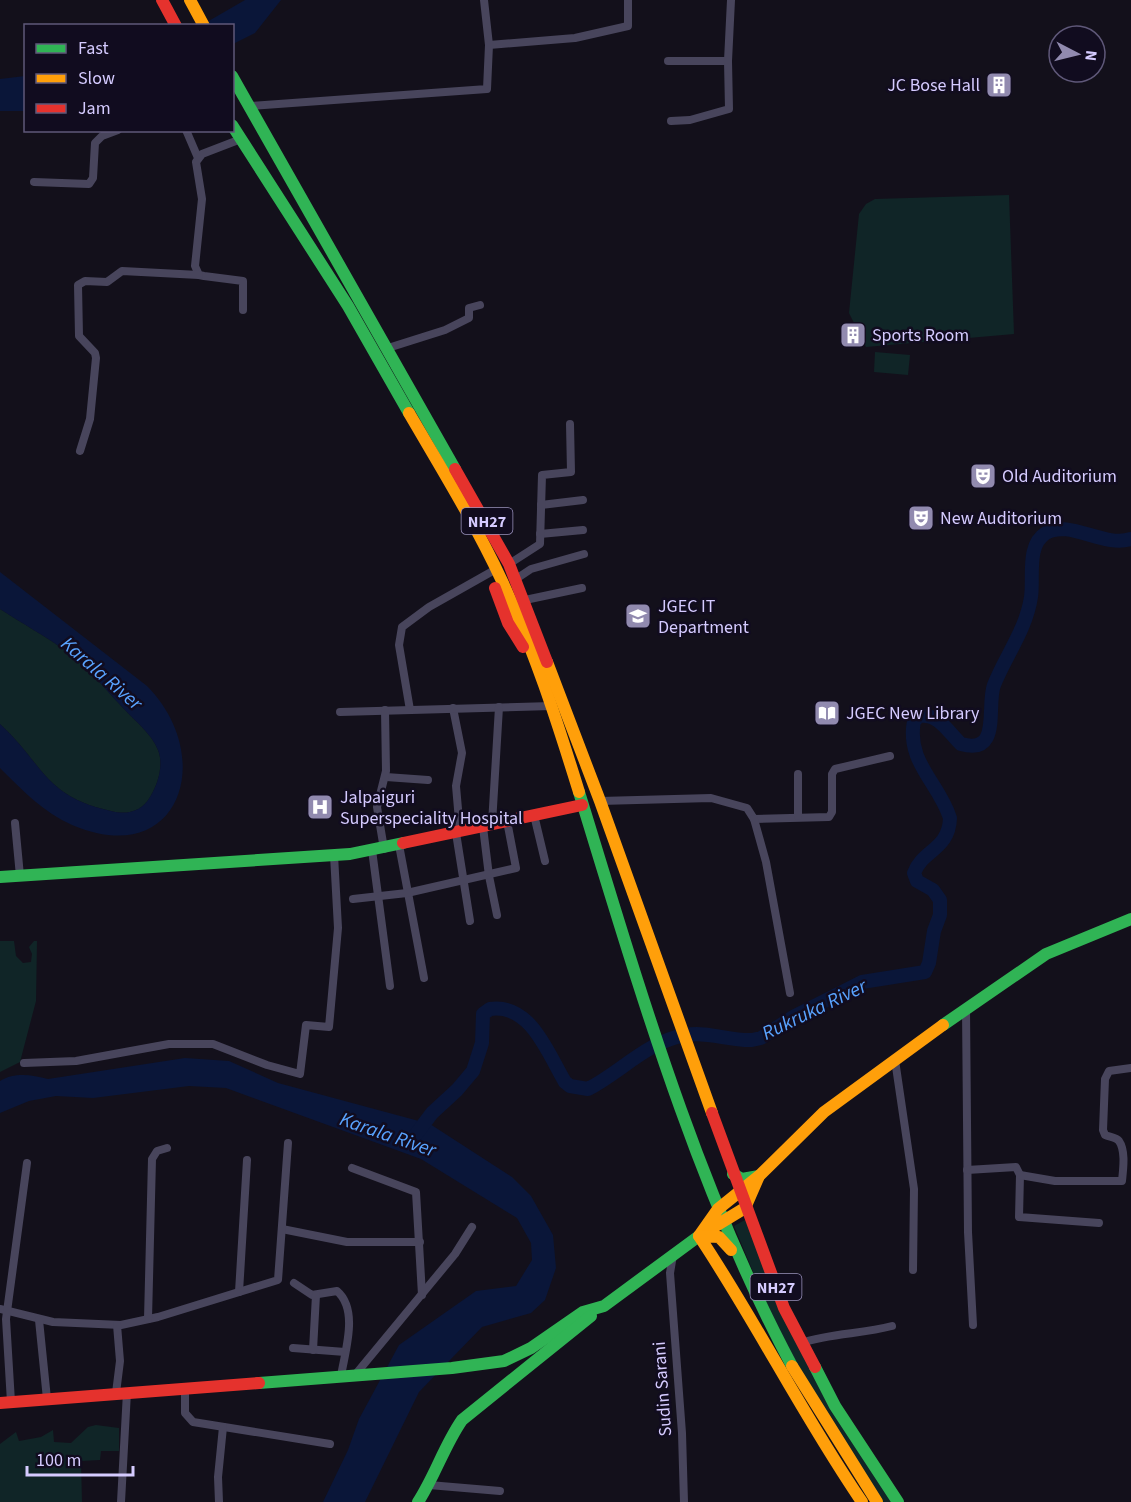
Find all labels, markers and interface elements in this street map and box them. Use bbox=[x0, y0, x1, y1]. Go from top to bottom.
legend bbox=[24, 24, 234, 132]
north arrow bbox=[1047, 24, 1107, 84]
text: Fast bbox=[78, 36, 109, 61]
text: N bbox=[1079, 49, 1102, 62]
text: Slow bbox=[78, 66, 115, 91]
building icon: JC Bose Hall bbox=[984, 70, 1014, 100]
place label: JC Bose Hall bbox=[887, 73, 980, 98]
text: Jam bbox=[78, 96, 111, 121]
building icon: Sports Room bbox=[838, 320, 868, 350]
place label: Sports Room bbox=[872, 323, 969, 348]
theatre icon: Old Auditorium bbox=[968, 461, 998, 491]
place label: Old Auditorium bbox=[1002, 464, 1117, 489]
theatre icon: New Auditorium bbox=[906, 503, 936, 533]
place label: New Auditorium bbox=[940, 506, 1062, 531]
road number: NH27 bbox=[462, 508, 512, 534]
place label: JGEC IT Department bbox=[658, 594, 749, 640]
school or university icon: JGEC IT Department bbox=[623, 601, 653, 631]
water label: Karala River bbox=[54, 630, 149, 718]
library icon: JGEC New Library bbox=[812, 698, 842, 728]
place label: JGEC New Library bbox=[846, 701, 980, 726]
place label: Jalpaiguri Superspeciality Hospital bbox=[340, 785, 523, 831]
hospital icon: Jalpaiguri Superspeciality Hospital bbox=[305, 792, 335, 822]
water label: Rukruka River bbox=[757, 972, 873, 1047]
water label: Karala River bbox=[336, 1105, 441, 1165]
road number: NH27 bbox=[750, 1274, 802, 1300]
street label: Sudin Sarani bbox=[647, 1341, 678, 1437]
scale bar bbox=[27, 1439, 134, 1477]
text: 100 m bbox=[36, 1448, 81, 1473]

